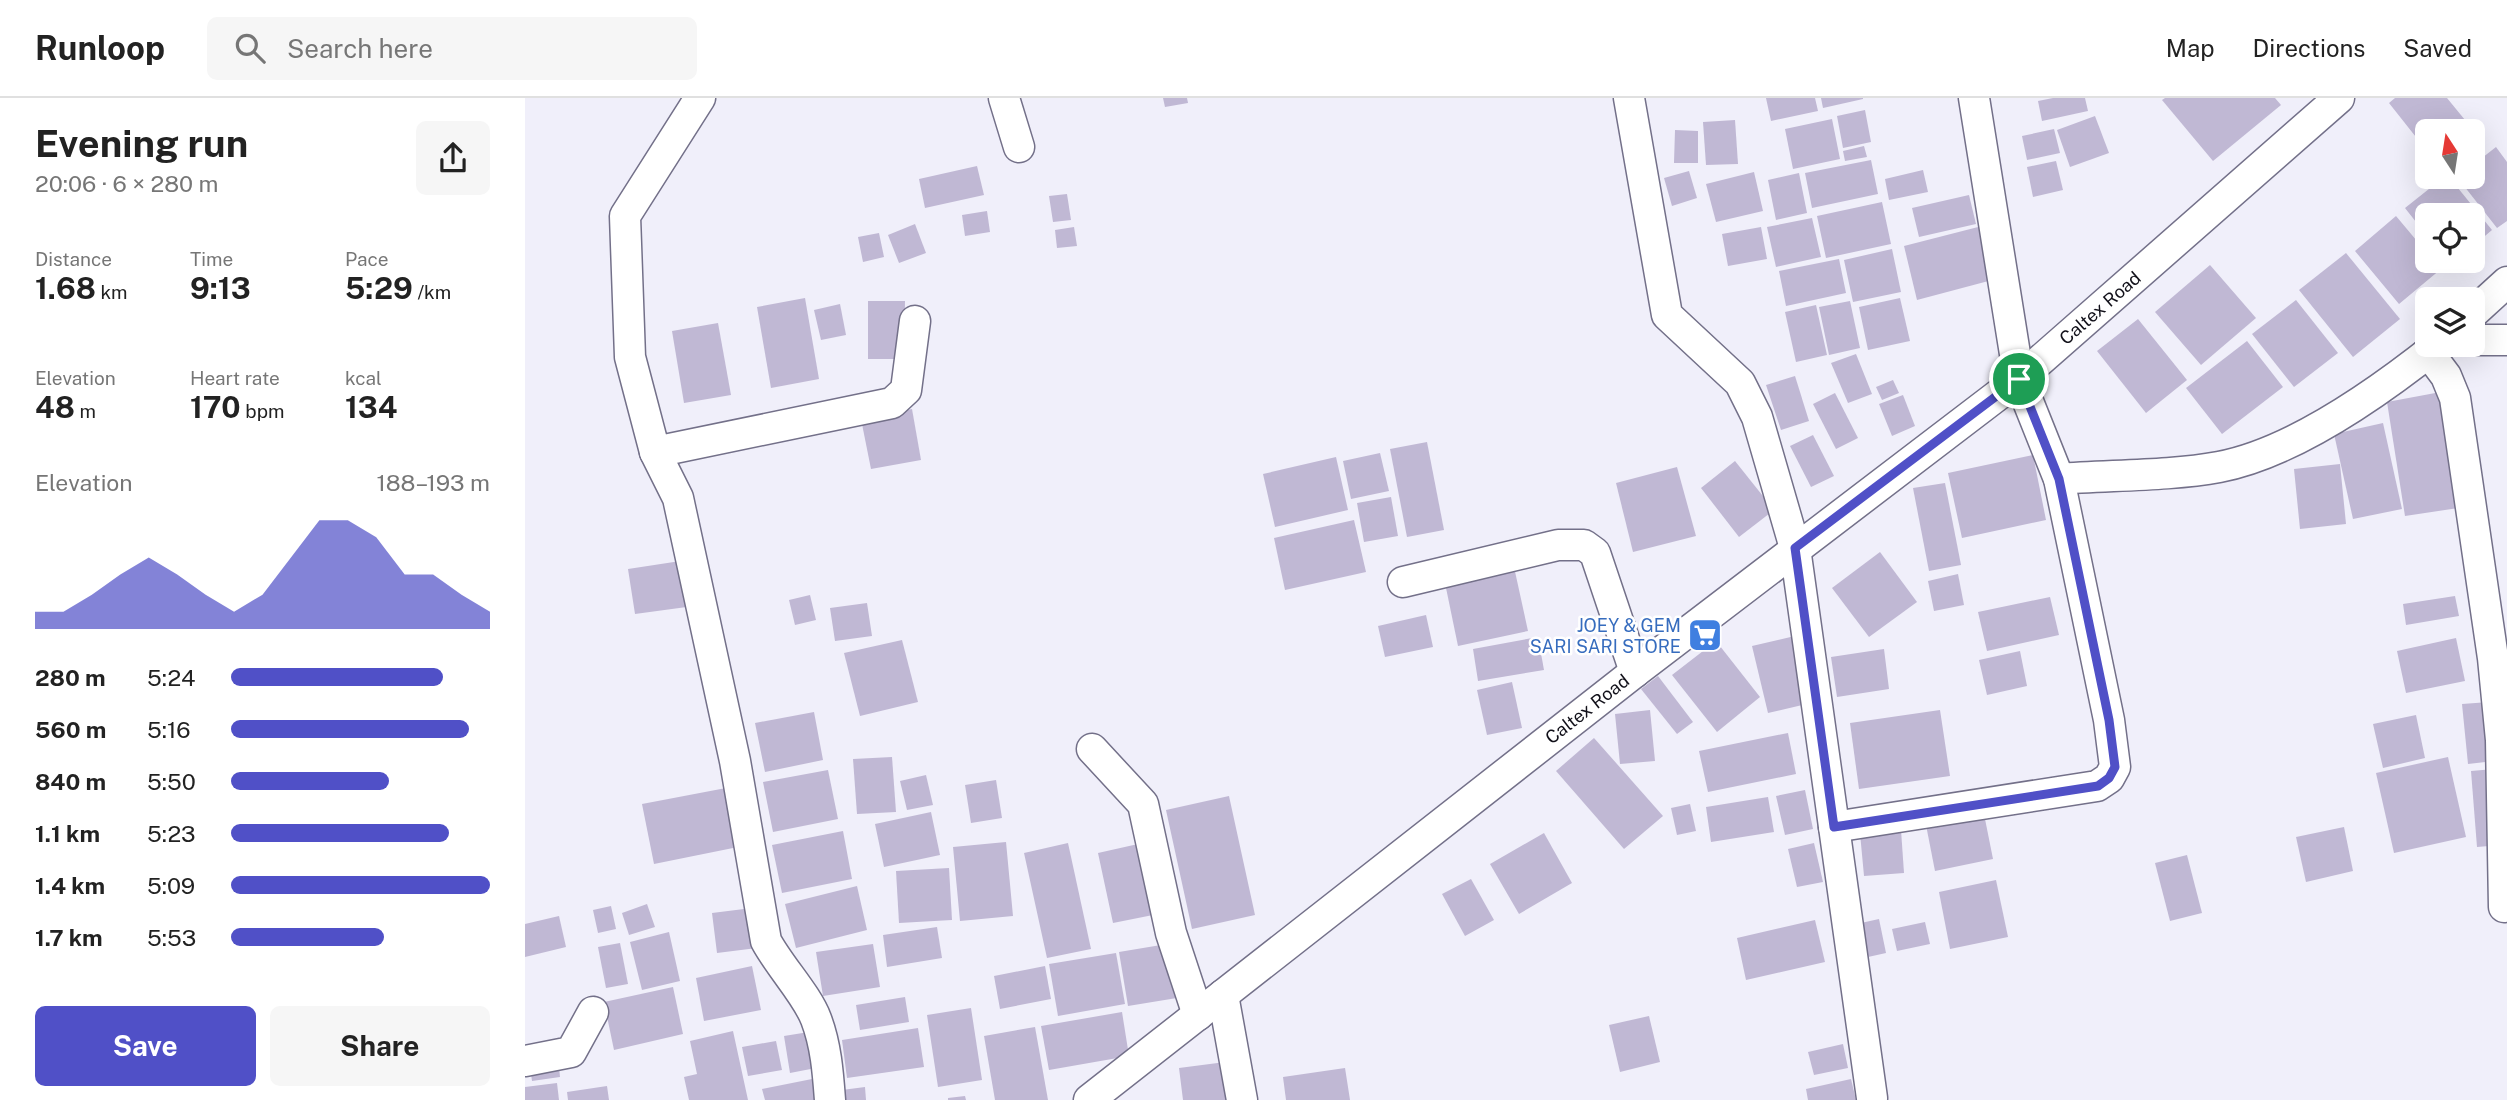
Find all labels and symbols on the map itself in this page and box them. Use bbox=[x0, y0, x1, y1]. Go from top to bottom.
north arrow bbox=[2415, 119, 2485, 189]
street label: Caltex Road bbox=[2055, 267, 2145, 349]
pin bbox=[1989, 349, 2049, 409]
place label: JOEY & GEM SARI SARI STORE bbox=[1530, 615, 1681, 657]
supermarket icon: JOEY & GEM SARI SARI STORE bbox=[1686, 616, 1724, 654]
street label: Caltex Road bbox=[1541, 670, 1633, 748]

